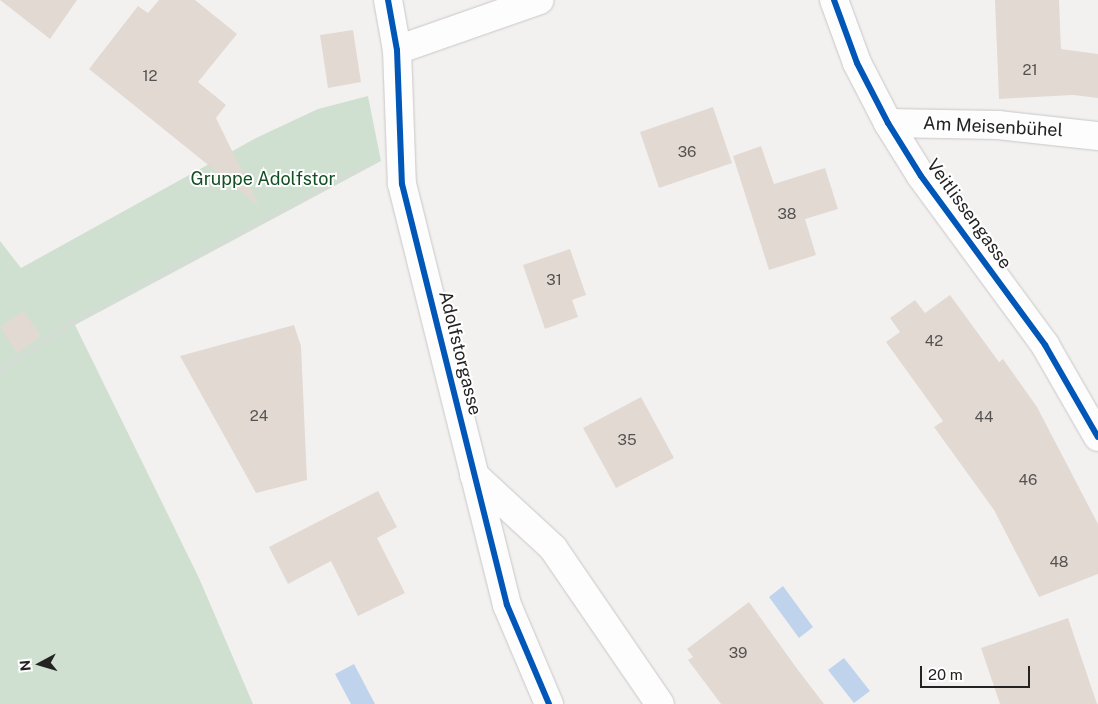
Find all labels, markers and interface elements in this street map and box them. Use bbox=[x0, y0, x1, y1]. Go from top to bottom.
house number: 21 bbox=[1022, 61, 1038, 79]
house number: 12 bbox=[142, 67, 158, 85]
street label: Am Meisenbühel bbox=[922, 113, 1064, 141]
house number: 36 bbox=[678, 143, 696, 161]
street label: Veitlissengasse bbox=[922, 155, 1016, 273]
park label: Gruppe Adolfstor bbox=[190, 168, 336, 190]
house number: 38 bbox=[777, 205, 797, 223]
house number: 31 bbox=[546, 271, 562, 289]
street label: Adolfstorgasse bbox=[434, 289, 486, 417]
house number: 42 bbox=[925, 332, 943, 350]
house number: 24 bbox=[250, 407, 268, 425]
house number: 44 bbox=[975, 408, 993, 426]
house number: 35 bbox=[617, 431, 637, 449]
house number: 46 bbox=[1019, 471, 1037, 489]
house number: 48 bbox=[1049, 553, 1069, 571]
north arrow bbox=[15, 639, 65, 689]
house number: 39 bbox=[729, 644, 747, 662]
scale bar bbox=[923, 656, 1033, 688]
text: N bbox=[17, 659, 34, 672]
text: 20 m bbox=[928, 666, 963, 683]

